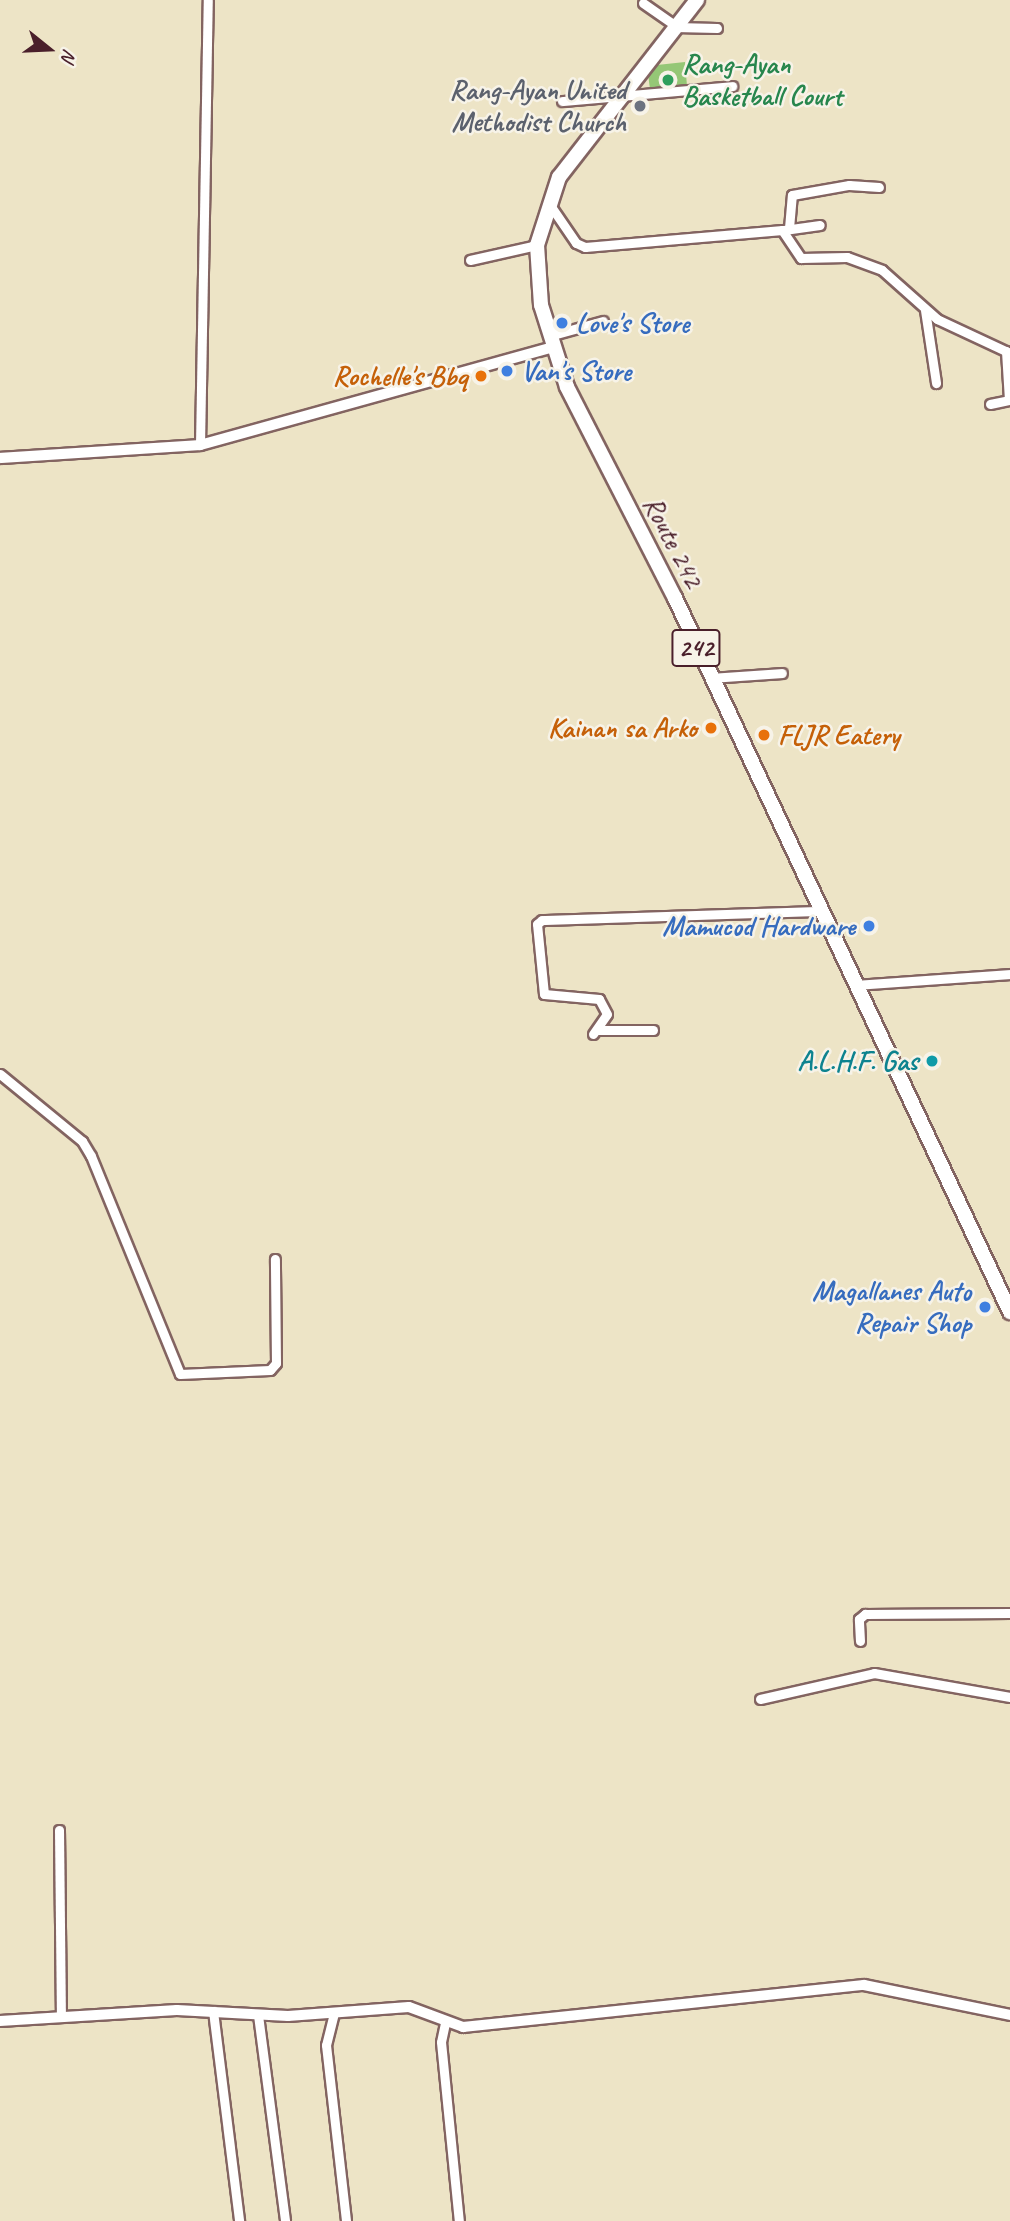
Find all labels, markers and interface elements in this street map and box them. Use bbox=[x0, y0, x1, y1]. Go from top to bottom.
north arrow bbox=[14, 14, 84, 84]
text: N bbox=[56, 46, 82, 65]
place label: Rang-Ayan Basketball Court bbox=[682, 47, 842, 113]
marker: Rang-Ayan Basketball Court bbox=[660, 72, 676, 88]
place label: Rang-Ayan United Methodist Church bbox=[449, 73, 626, 139]
marker: Rang-Ayan United Methodist Church bbox=[632, 98, 648, 114]
place label: Love's Store bbox=[576, 306, 690, 340]
marker: Love's Store bbox=[554, 315, 570, 331]
place label: Van's Store bbox=[521, 354, 632, 388]
place label: Rochelle's Bbq bbox=[333, 359, 467, 393]
marker: Van's Store bbox=[499, 363, 515, 379]
marker: Rochelle's Bbq bbox=[473, 368, 489, 384]
street label: Route 242 bbox=[636, 491, 710, 593]
road number: 242 bbox=[670, 626, 722, 670]
place label: Kainan sa Arko bbox=[548, 711, 697, 745]
place label: FLJR Eatery bbox=[778, 718, 899, 752]
marker: Kainan sa Arko bbox=[703, 720, 719, 736]
marker: FLJR Eatery bbox=[756, 727, 772, 743]
place label: Mamucod Hardware bbox=[662, 909, 855, 943]
marker: Mamucod Hardware bbox=[861, 918, 877, 934]
place label: A.L.H.F. Gas bbox=[798, 1044, 918, 1078]
marker: A.L.H.F. Gas bbox=[924, 1053, 940, 1069]
place label: Magallanes Auto Repair Shop bbox=[812, 1274, 971, 1340]
marker: Magallanes Auto Repair Shop bbox=[977, 1299, 993, 1315]

